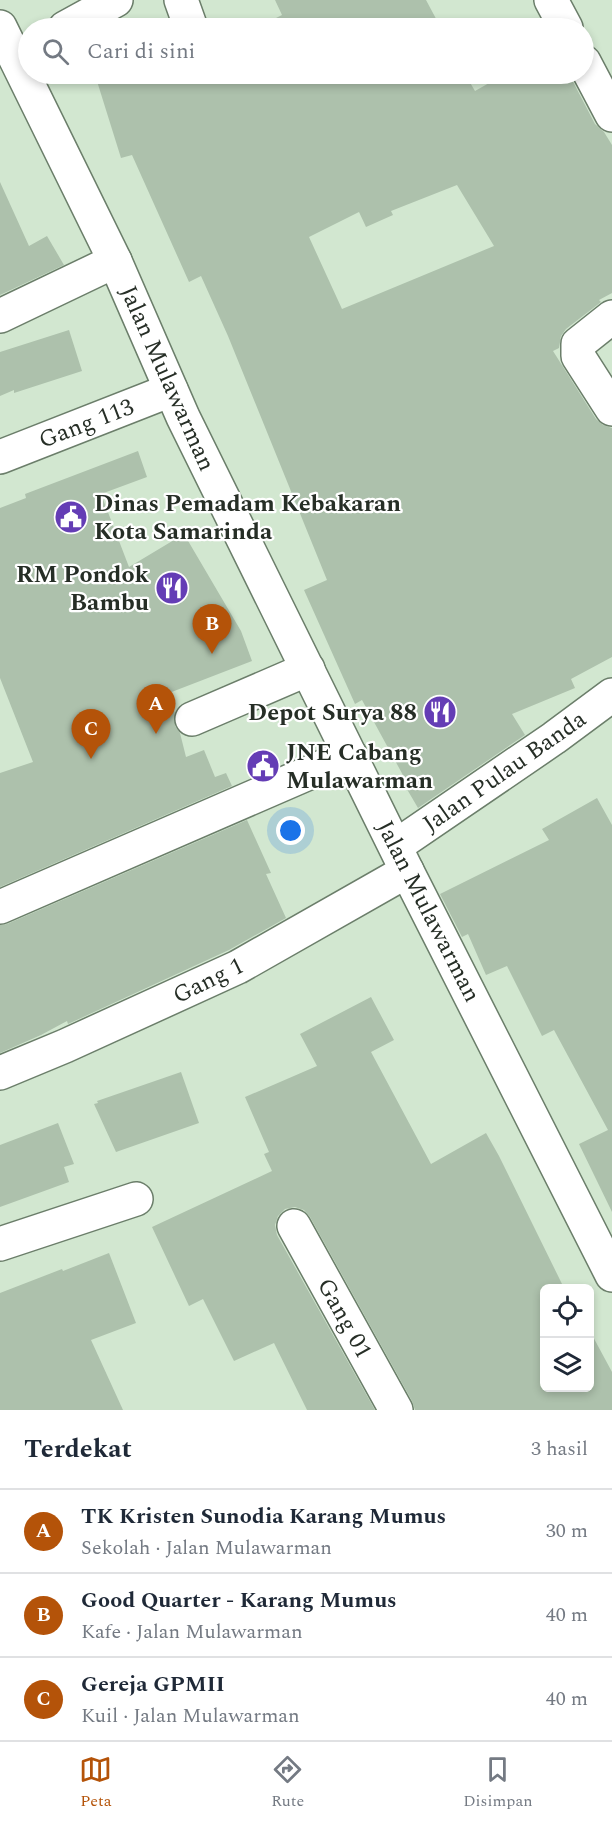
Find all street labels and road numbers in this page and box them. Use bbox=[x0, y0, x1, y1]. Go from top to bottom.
street label: Jalan Mulawarman bbox=[110, 280, 224, 477]
street label: Gang 113 bbox=[34, 389, 139, 458]
street label: Jalan Pulau Banda bbox=[415, 702, 594, 842]
street label: Jalan Mulawarman bbox=[367, 814, 490, 1009]
street label: Gang 1 bbox=[167, 948, 250, 1014]
street label: Gang 01 bbox=[307, 1272, 381, 1365]

